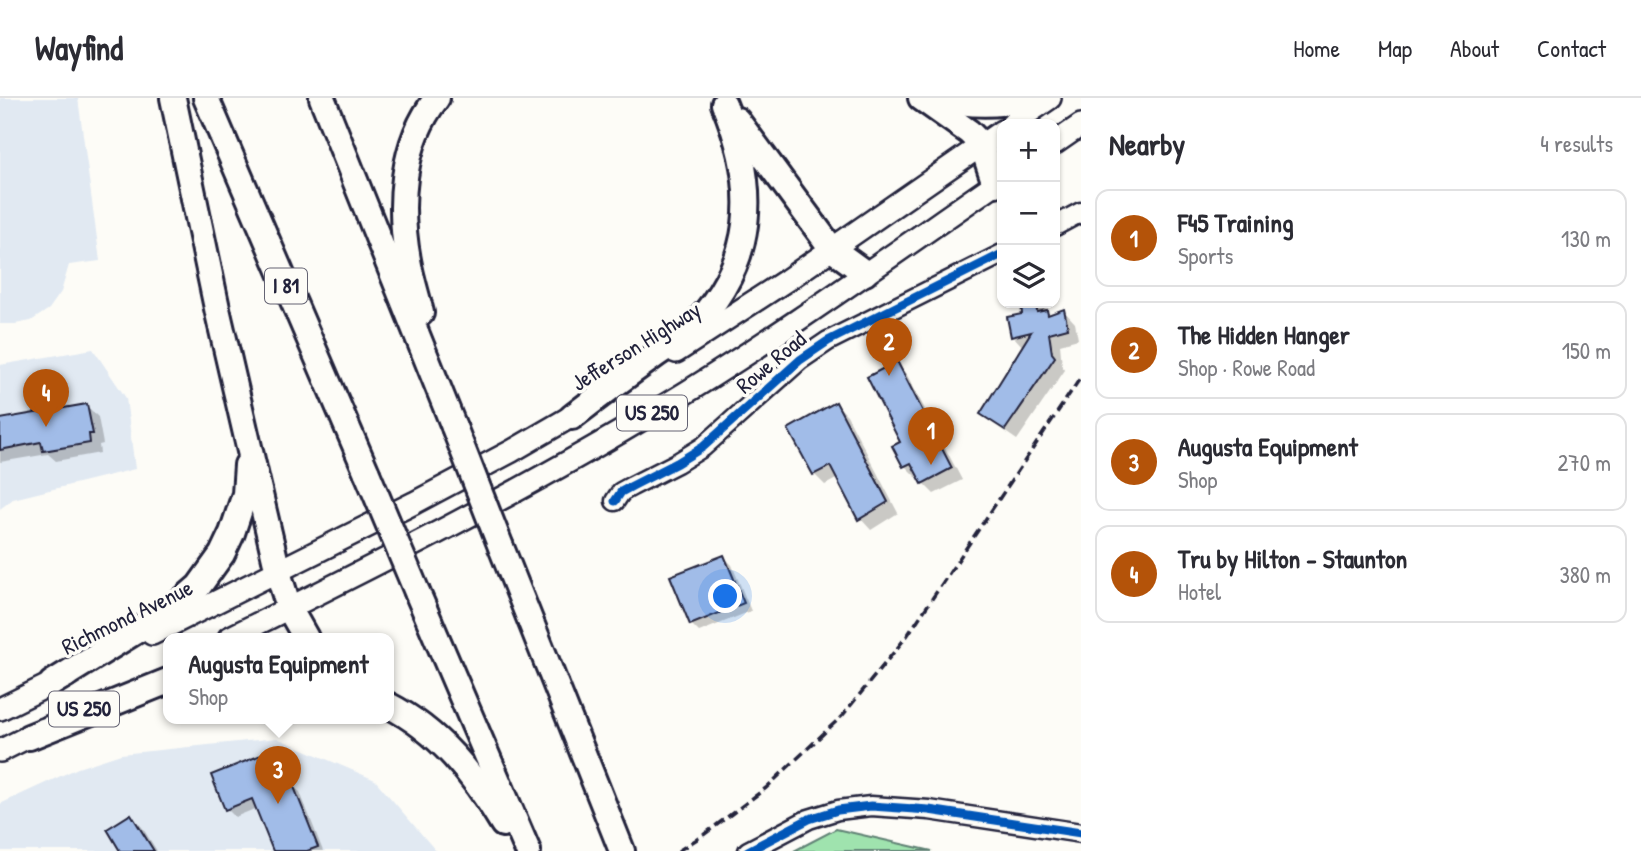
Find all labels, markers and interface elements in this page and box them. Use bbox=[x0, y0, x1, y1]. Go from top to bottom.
text: Wayfind bbox=[35, 26, 123, 70]
text: Home bbox=[1293, 32, 1340, 64]
text: Map bbox=[1378, 32, 1412, 64]
text: About bbox=[1450, 32, 1499, 64]
text: Contact bbox=[1537, 32, 1606, 64]
map controls bbox=[997, 119, 1060, 308]
button: + bbox=[997, 119, 1060, 182]
text: Nearby bbox=[1109, 124, 1185, 164]
text: 4 results bbox=[1540, 128, 1613, 159]
button: − bbox=[997, 182, 1060, 245]
text: F45 Training bbox=[1178, 205, 1294, 240]
text: 1 bbox=[1130, 223, 1138, 254]
text: 130 m bbox=[1561, 223, 1611, 254]
text: Sports bbox=[1178, 240, 1233, 271]
button: layers bbox=[997, 245, 1060, 308]
road number: I 81 bbox=[265, 268, 307, 304]
street label: Jefferson Highway bbox=[565, 293, 706, 398]
text: The Hidden Hanger bbox=[1178, 317, 1350, 352]
pin: 2 bbox=[866, 318, 912, 376]
street label: Rowe Road bbox=[729, 323, 812, 400]
text: 2 bbox=[1129, 335, 1139, 366]
text: 150 m bbox=[1562, 335, 1611, 366]
text: Shop · Rowe Road bbox=[1178, 352, 1315, 383]
pin: 4 bbox=[23, 369, 69, 427]
road number: US 250 bbox=[617, 396, 687, 430]
pin: 1 bbox=[908, 407, 954, 465]
text: Augusta Equipment bbox=[1178, 429, 1358, 464]
text: 3 bbox=[1129, 447, 1139, 478]
text: 270 m bbox=[1558, 447, 1611, 478]
text: Shop bbox=[1178, 464, 1217, 495]
text: Tru by Hilton - Staunton bbox=[1178, 541, 1407, 576]
text: 4 bbox=[1130, 559, 1138, 590]
text: 380 m bbox=[1560, 559, 1611, 590]
street label: Richmond Avenue bbox=[56, 571, 197, 662]
text: Hotel bbox=[1178, 576, 1221, 607]
your location bbox=[708, 579, 742, 613]
popup bbox=[163, 633, 394, 724]
text: Augusta Equipment bbox=[189, 646, 368, 681]
text: Shop bbox=[189, 681, 228, 712]
road number: US 250 bbox=[49, 692, 119, 726]
pin: 3 bbox=[255, 746, 301, 804]

